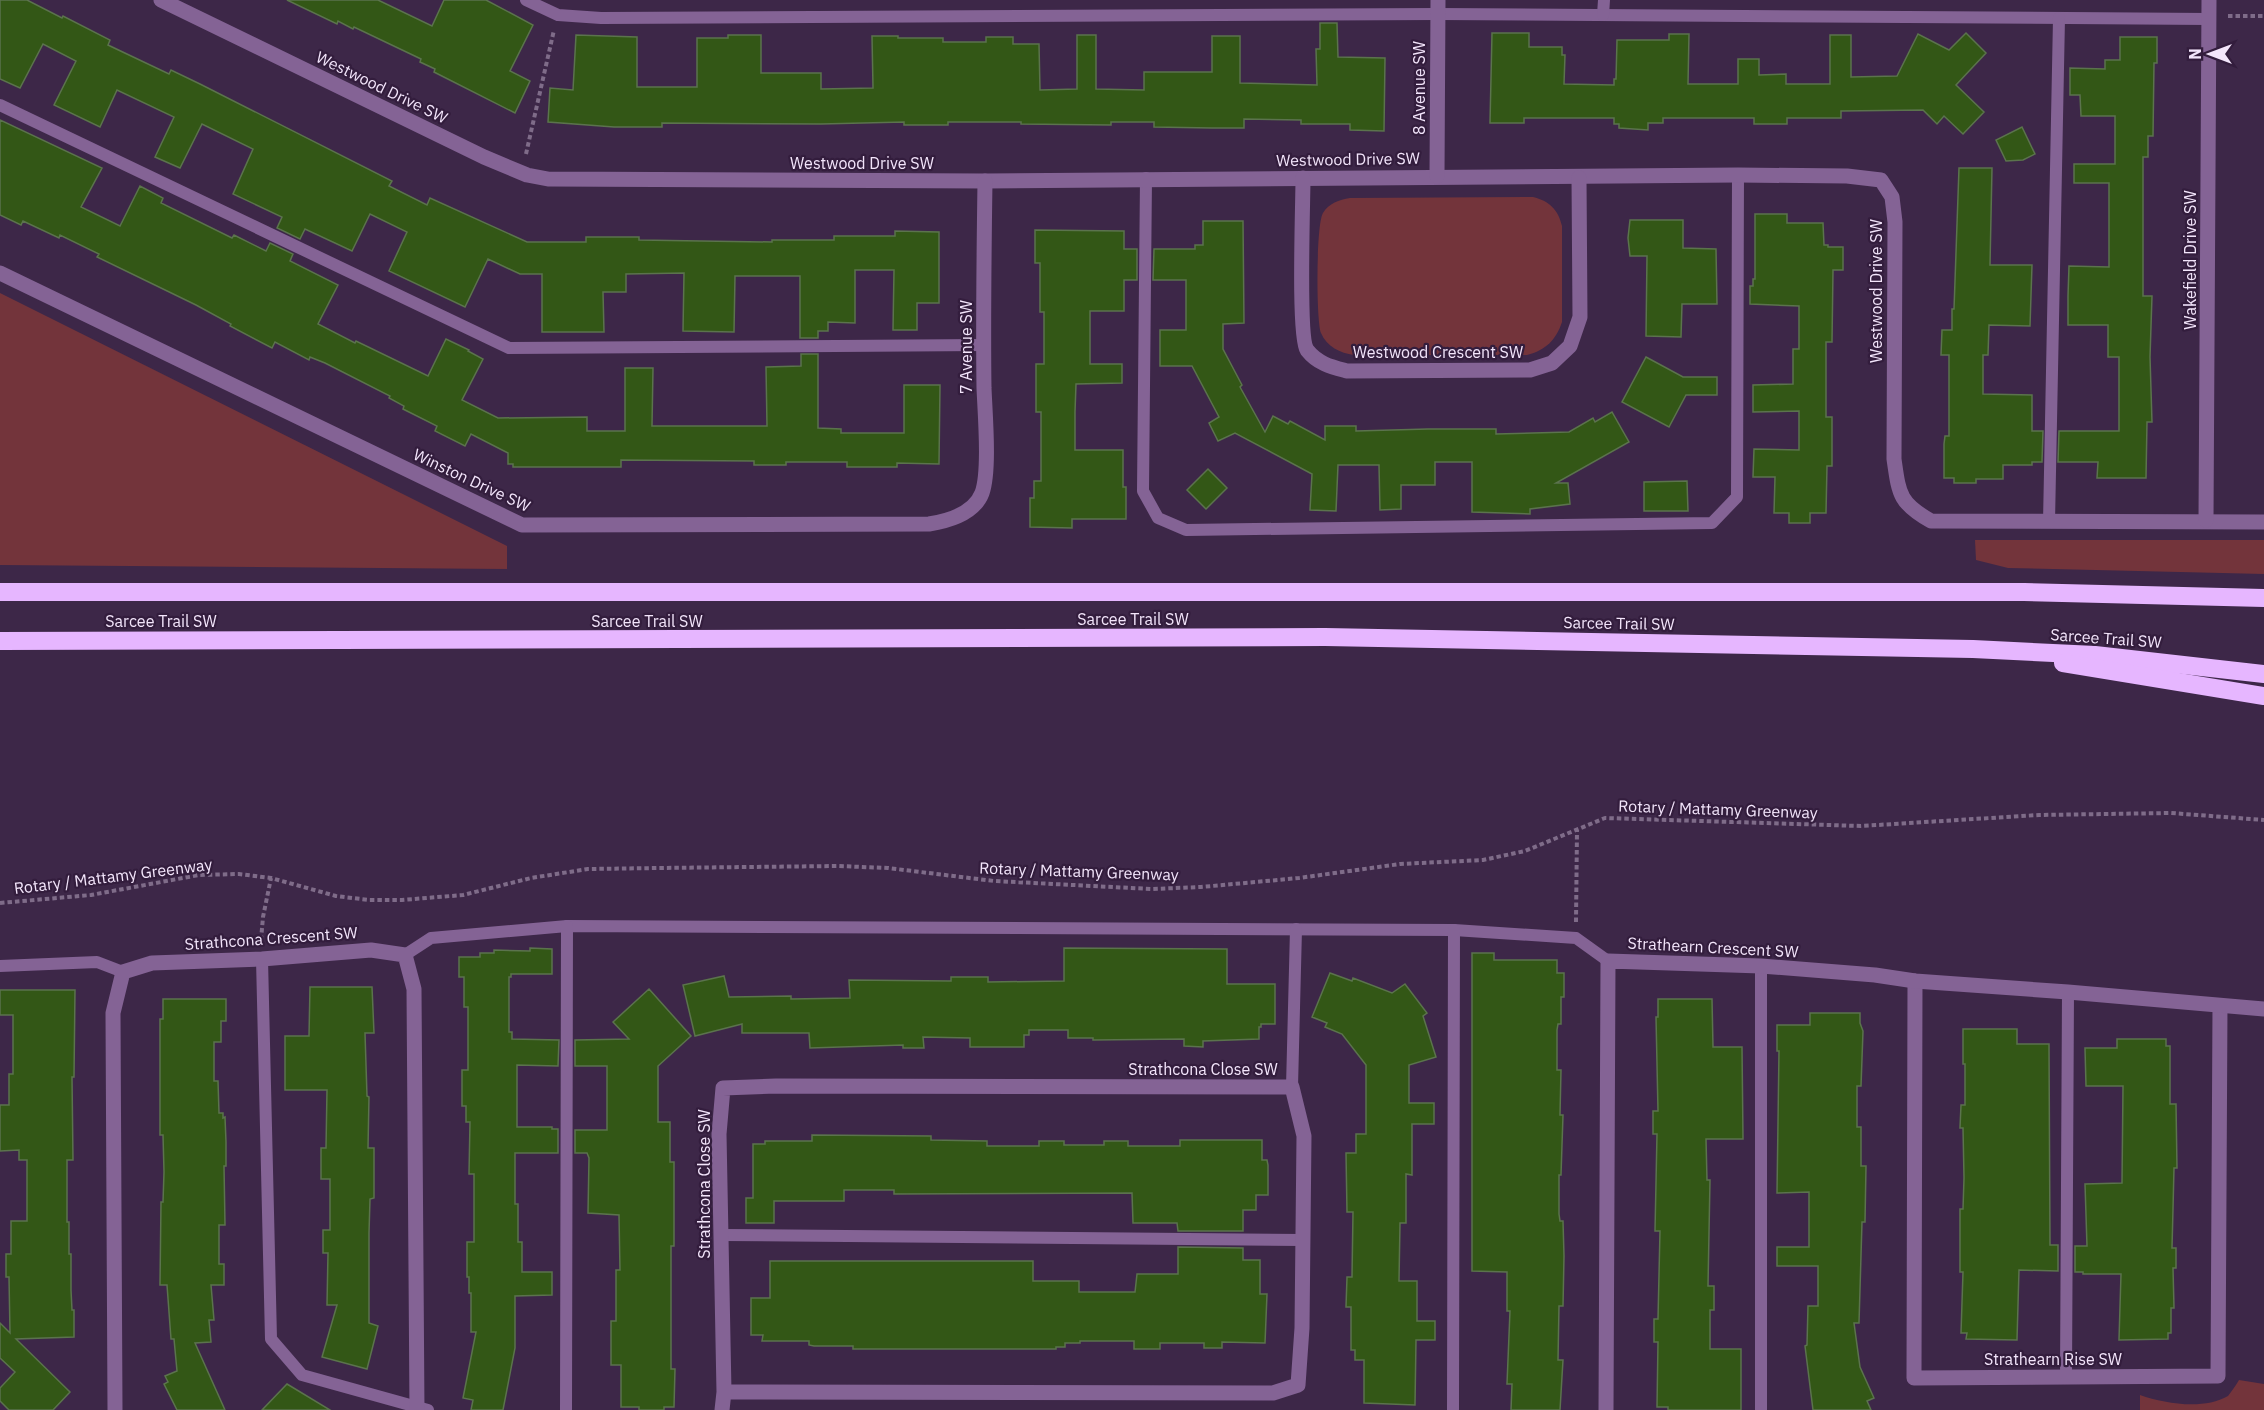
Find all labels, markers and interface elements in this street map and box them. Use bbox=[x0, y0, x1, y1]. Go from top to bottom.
north arrow bbox=[2180, 24, 2240, 84]
street label: 8 Avenue SW bbox=[1409, 41, 1429, 135]
street label: Westwood Drive SW bbox=[313, 46, 451, 128]
text: N bbox=[2185, 48, 2205, 60]
street label: Westwood Drive SW bbox=[1276, 148, 1420, 170]
street label: Westwood Drive SW bbox=[790, 153, 934, 173]
street label: Wakefield Drive SW bbox=[2180, 190, 2200, 330]
street label: Westwood Drive SW bbox=[1866, 219, 1886, 363]
street label: 7 Avenue SW bbox=[956, 300, 976, 394]
street label: Westwood Crescent SW bbox=[1353, 342, 1523, 362]
street label: Winston Drive SW bbox=[410, 444, 534, 516]
street label: Sarcee Trail SW bbox=[1077, 609, 1189, 629]
street label: Sarcee Trail SW bbox=[105, 611, 217, 631]
street label: Sarcee Trail SW bbox=[591, 611, 703, 631]
street label: Sarcee Trail SW bbox=[1563, 612, 1675, 634]
street label: Sarcee Trail SW bbox=[2050, 624, 2162, 652]
street label: Rotary / Mattamy Greenway bbox=[1618, 796, 1818, 822]
street label: Rotary / Mattamy Greenway bbox=[13, 854, 213, 898]
street label: Rotary / Mattamy Greenway bbox=[979, 858, 1179, 884]
street label: Strathcona Crescent SW bbox=[184, 922, 358, 954]
street label: Strathearn Crescent SW bbox=[1627, 933, 1799, 961]
street label: Strathcona Close SW bbox=[1128, 1059, 1278, 1079]
street label: Strathcona Close SW bbox=[694, 1109, 714, 1259]
street label: Strathearn Rise SW bbox=[1984, 1349, 2122, 1369]

